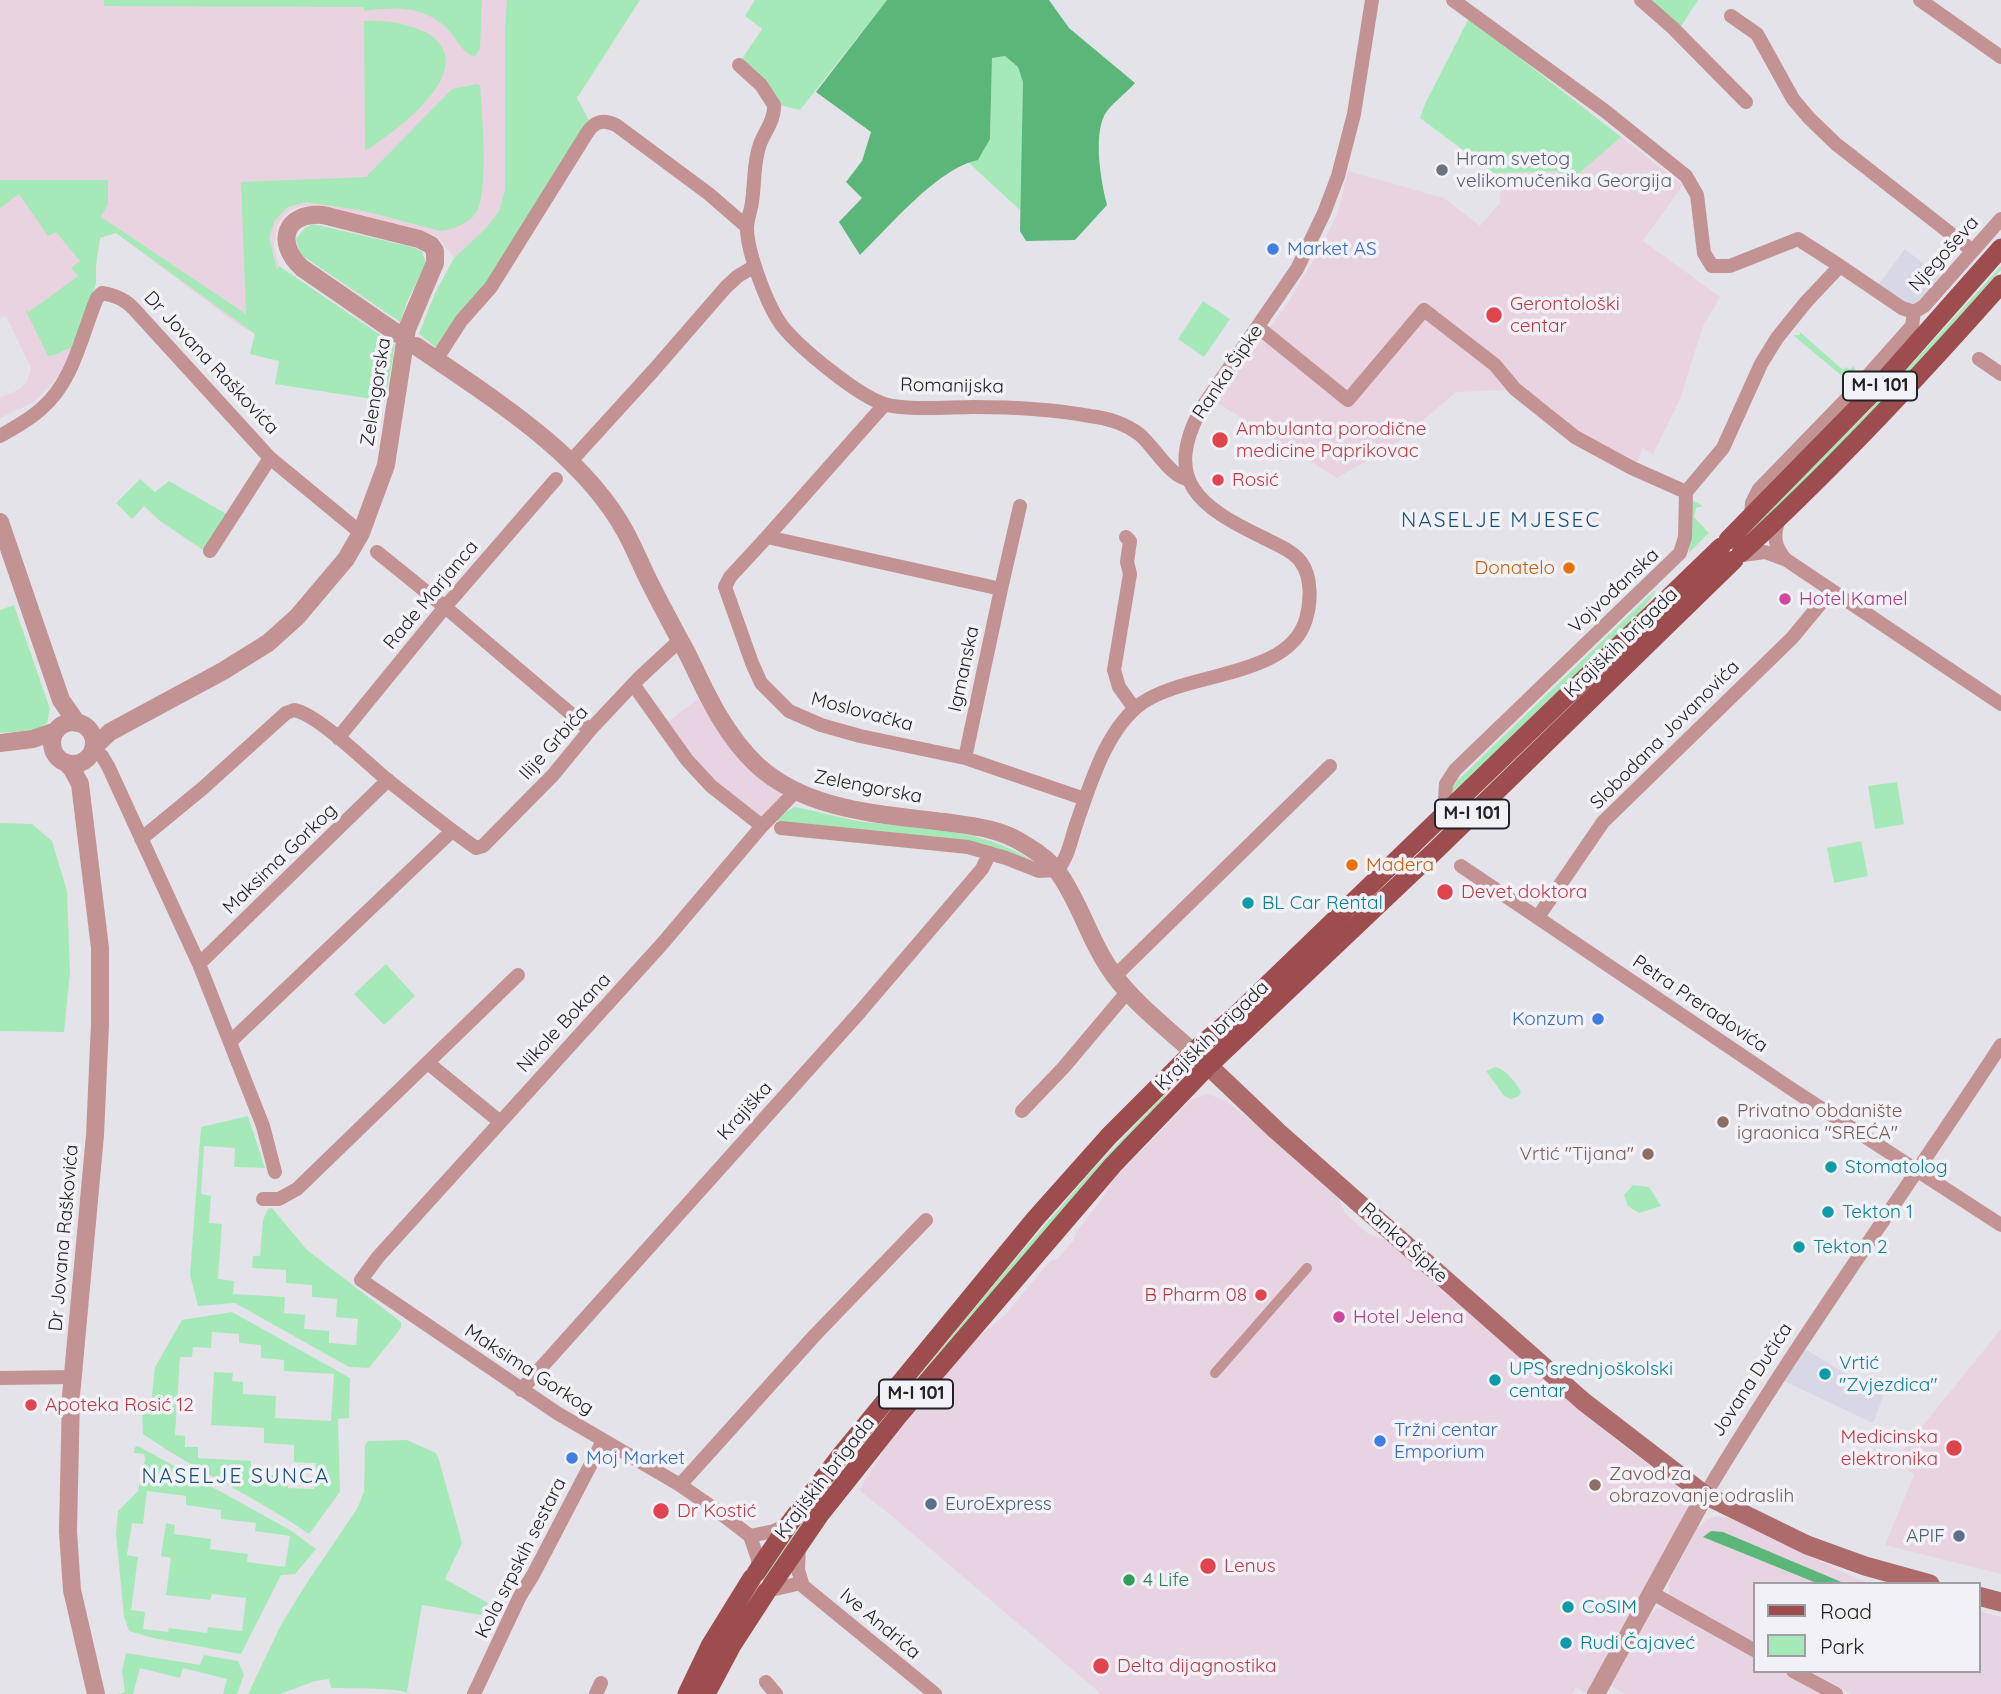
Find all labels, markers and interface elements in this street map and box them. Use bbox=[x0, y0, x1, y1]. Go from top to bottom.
place label: Hram svetog velikomučenika Georgija bbox=[1456, 148, 1672, 192]
marker: Hram svetog velikomučenika Georgija bbox=[1434, 162, 1450, 178]
street label: Njegoševa bbox=[1904, 212, 1984, 296]
place label: Market AS bbox=[1287, 238, 1377, 260]
marker: Market AS bbox=[1265, 241, 1281, 257]
street label: Dr Jovana Raškovića bbox=[139, 287, 283, 439]
place label: Gerontološki centar bbox=[1510, 293, 1620, 337]
marker: Gerontološki centar bbox=[1484, 305, 1504, 325]
street label: Ranka Šipke bbox=[1188, 321, 1268, 423]
street label: Zelengorska bbox=[356, 336, 396, 448]
road number: M-I 101 bbox=[1843, 372, 1917, 400]
street label: Romanijska bbox=[900, 374, 1004, 398]
place label: Ambulanta porodične medicine Paprikovac bbox=[1236, 418, 1426, 462]
marker: Ambulanta porodične medicine Paprikovac bbox=[1210, 430, 1230, 450]
place label: Rosić bbox=[1232, 469, 1279, 491]
marker: Rosić bbox=[1210, 472, 1226, 488]
district label: NASELJE MJESEC bbox=[1403, 508, 1599, 534]
street label: Rade Marjanca bbox=[379, 536, 483, 654]
street label: Vojvođanska bbox=[1564, 544, 1664, 638]
place label: Donatelo bbox=[1474, 557, 1555, 579]
marker: Donatelo bbox=[1561, 560, 1577, 576]
street label: Krajiških brigada bbox=[1560, 583, 1682, 703]
place label: Hotel Kamel bbox=[1799, 588, 1908, 610]
marker: Hotel Kamel bbox=[1777, 591, 1793, 607]
street label: Igmanska bbox=[944, 624, 984, 714]
street label: Slobodana Jovanovića bbox=[1586, 656, 1744, 814]
street label: Moslovačka bbox=[809, 687, 915, 737]
street label: Ilije Grbića bbox=[515, 701, 593, 785]
street label: Zelengorska bbox=[812, 765, 924, 809]
street label: Maksima Gorkog bbox=[218, 799, 342, 919]
road number: M-I 101 bbox=[1435, 800, 1509, 828]
place label: Madera bbox=[1366, 854, 1434, 876]
marker: Madera bbox=[1344, 857, 1360, 873]
place label: Devet doktora bbox=[1461, 881, 1587, 903]
marker: Devet doktora bbox=[1435, 882, 1455, 902]
place label: BL Car Rental bbox=[1262, 892, 1383, 914]
marker: BL Car Rental bbox=[1240, 895, 1256, 911]
street label: Petra Preradovića bbox=[1628, 950, 1772, 1058]
street label: Nikole Bokana bbox=[512, 969, 616, 1077]
street label: Krajiških brigada bbox=[1151, 976, 1273, 1096]
place label: Konzum bbox=[1512, 1008, 1584, 1030]
marker: Konzum bbox=[1590, 1011, 1606, 1027]
street label: Krajiška bbox=[713, 1077, 777, 1145]
place label: Privatno obdanište igraonica "SREĆA" bbox=[1737, 1100, 1902, 1144]
marker: Privatno obdanište igraonica "SREĆA" bbox=[1715, 1114, 1731, 1130]
place label: Vrtić "Tijana" bbox=[1520, 1143, 1634, 1165]
street label: Dr Jovana Raškovića bbox=[44, 1144, 84, 1332]
marker: Vrtić "Tijana" bbox=[1640, 1146, 1656, 1162]
place label: Stomatolog bbox=[1845, 1156, 1948, 1178]
marker: Stomatolog bbox=[1823, 1159, 1839, 1175]
street label: Ranka Šipke bbox=[1356, 1198, 1452, 1288]
place label: Tekton 1 bbox=[1842, 1201, 1913, 1223]
marker: Tekton 1 bbox=[1820, 1204, 1836, 1220]
place label: Tekton 2 bbox=[1813, 1236, 1888, 1258]
marker: Tekton 2 bbox=[1791, 1239, 1807, 1255]
place label: B Pharm 08 bbox=[1144, 1284, 1247, 1306]
marker: B Pharm 08 bbox=[1253, 1287, 1269, 1303]
place label: Hotel Jelena bbox=[1353, 1306, 1464, 1328]
marker: Hotel Jelena bbox=[1331, 1309, 1347, 1325]
street label: Jovana Dučića bbox=[1707, 1319, 1797, 1441]
street label: Maksima Gorkog bbox=[460, 1320, 598, 1420]
place label: Vrtić "Zvjezdica" bbox=[1839, 1352, 1937, 1396]
place label: UPS srednjoškolski centar bbox=[1509, 1358, 1673, 1402]
marker: Vrtić "Zvjezdica" bbox=[1817, 1366, 1833, 1382]
marker: UPS srednjoškolski centar bbox=[1487, 1372, 1503, 1388]
road number: M-I 101 bbox=[879, 1380, 953, 1408]
place label: Apoteka Rosić 12 bbox=[45, 1394, 194, 1416]
marker: Apoteka Rosić 12 bbox=[23, 1397, 39, 1413]
street label: Krajiških brigada bbox=[770, 1412, 880, 1544]
place label: Tržni centar Emporium bbox=[1394, 1419, 1498, 1463]
place label: Medicinska elektronika bbox=[1841, 1426, 1938, 1470]
marker: Tržni centar Emporium bbox=[1372, 1433, 1388, 1449]
marker: Medicinska elektronika bbox=[1944, 1438, 1964, 1458]
place label: Moj Market bbox=[586, 1447, 685, 1469]
marker: Moj Market bbox=[564, 1450, 580, 1466]
place label: Zavod za obrazovanje odraslih bbox=[1609, 1463, 1794, 1507]
district label: NASELJE SUNCA bbox=[143, 1464, 329, 1490]
street label: Kola srpskih sestara bbox=[471, 1474, 571, 1642]
marker: Zavod za obrazovanje odraslih bbox=[1587, 1477, 1603, 1493]
place label: EuroExpress bbox=[945, 1493, 1052, 1515]
marker: EuroExpress bbox=[923, 1496, 939, 1512]
place label: Dr Kostić bbox=[677, 1500, 756, 1522]
marker: Dr Kostić bbox=[651, 1501, 671, 1521]
place label: APIF bbox=[1906, 1525, 1945, 1547]
marker: APIF bbox=[1951, 1528, 1967, 1544]
place label: Lenus bbox=[1224, 1555, 1276, 1577]
marker: Lenus bbox=[1198, 1556, 1218, 1576]
place label: 4 Life bbox=[1143, 1569, 1189, 1591]
marker: 4 Life bbox=[1121, 1572, 1137, 1588]
legend bbox=[1752, 1582, 1980, 1673]
street label: Ive Andrića bbox=[835, 1584, 925, 1664]
place label: CoSIM bbox=[1582, 1596, 1637, 1618]
text: Road bbox=[1820, 1598, 1872, 1624]
marker: CoSIM bbox=[1560, 1599, 1576, 1615]
place label: Rudi Čajaveć bbox=[1580, 1632, 1695, 1654]
text: Park bbox=[1820, 1633, 1864, 1659]
marker: Rudi Čajaveć bbox=[1558, 1635, 1574, 1651]
place label: Delta dijagnostika bbox=[1117, 1655, 1277, 1677]
marker: Delta dijagnostika bbox=[1091, 1656, 1111, 1676]

